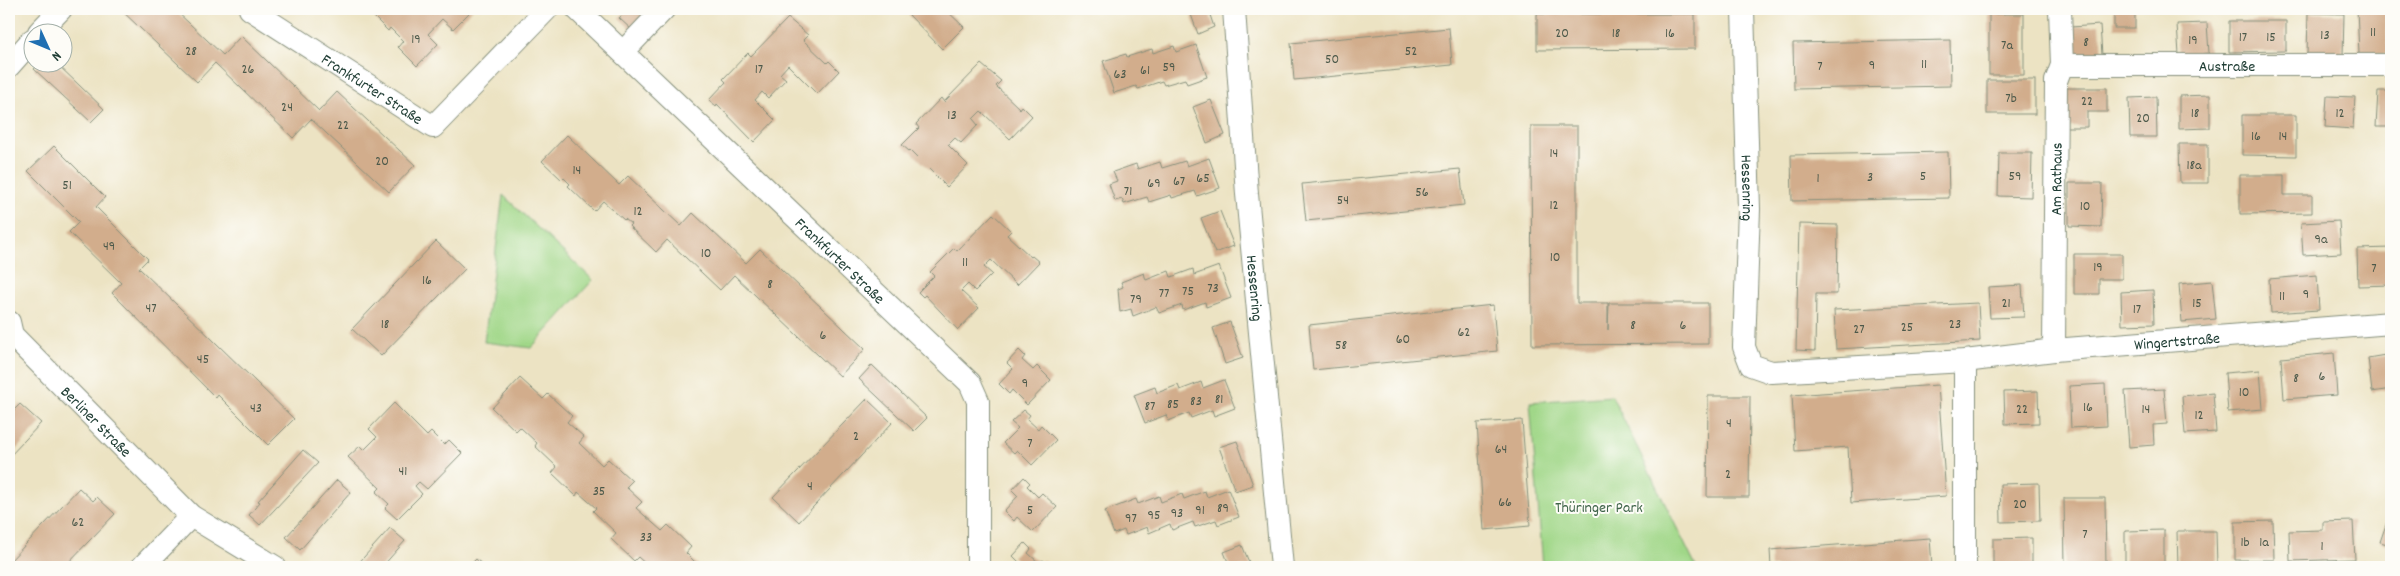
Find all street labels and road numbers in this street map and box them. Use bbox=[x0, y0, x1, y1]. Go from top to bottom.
street label: Frankfurter Straße bbox=[316, 49, 427, 132]
street label: Austraße bbox=[2199, 56, 2255, 79]
street label: Am Rathaus bbox=[2046, 142, 2070, 216]
street label: Hessenring bbox=[1733, 154, 1758, 221]
street label: Frankfurter Straße bbox=[789, 213, 889, 310]
street label: Hessenring bbox=[1239, 254, 1268, 323]
street label: Wingertstraße bbox=[2133, 328, 2221, 358]
street label: Berliner Straße bbox=[54, 382, 136, 464]

